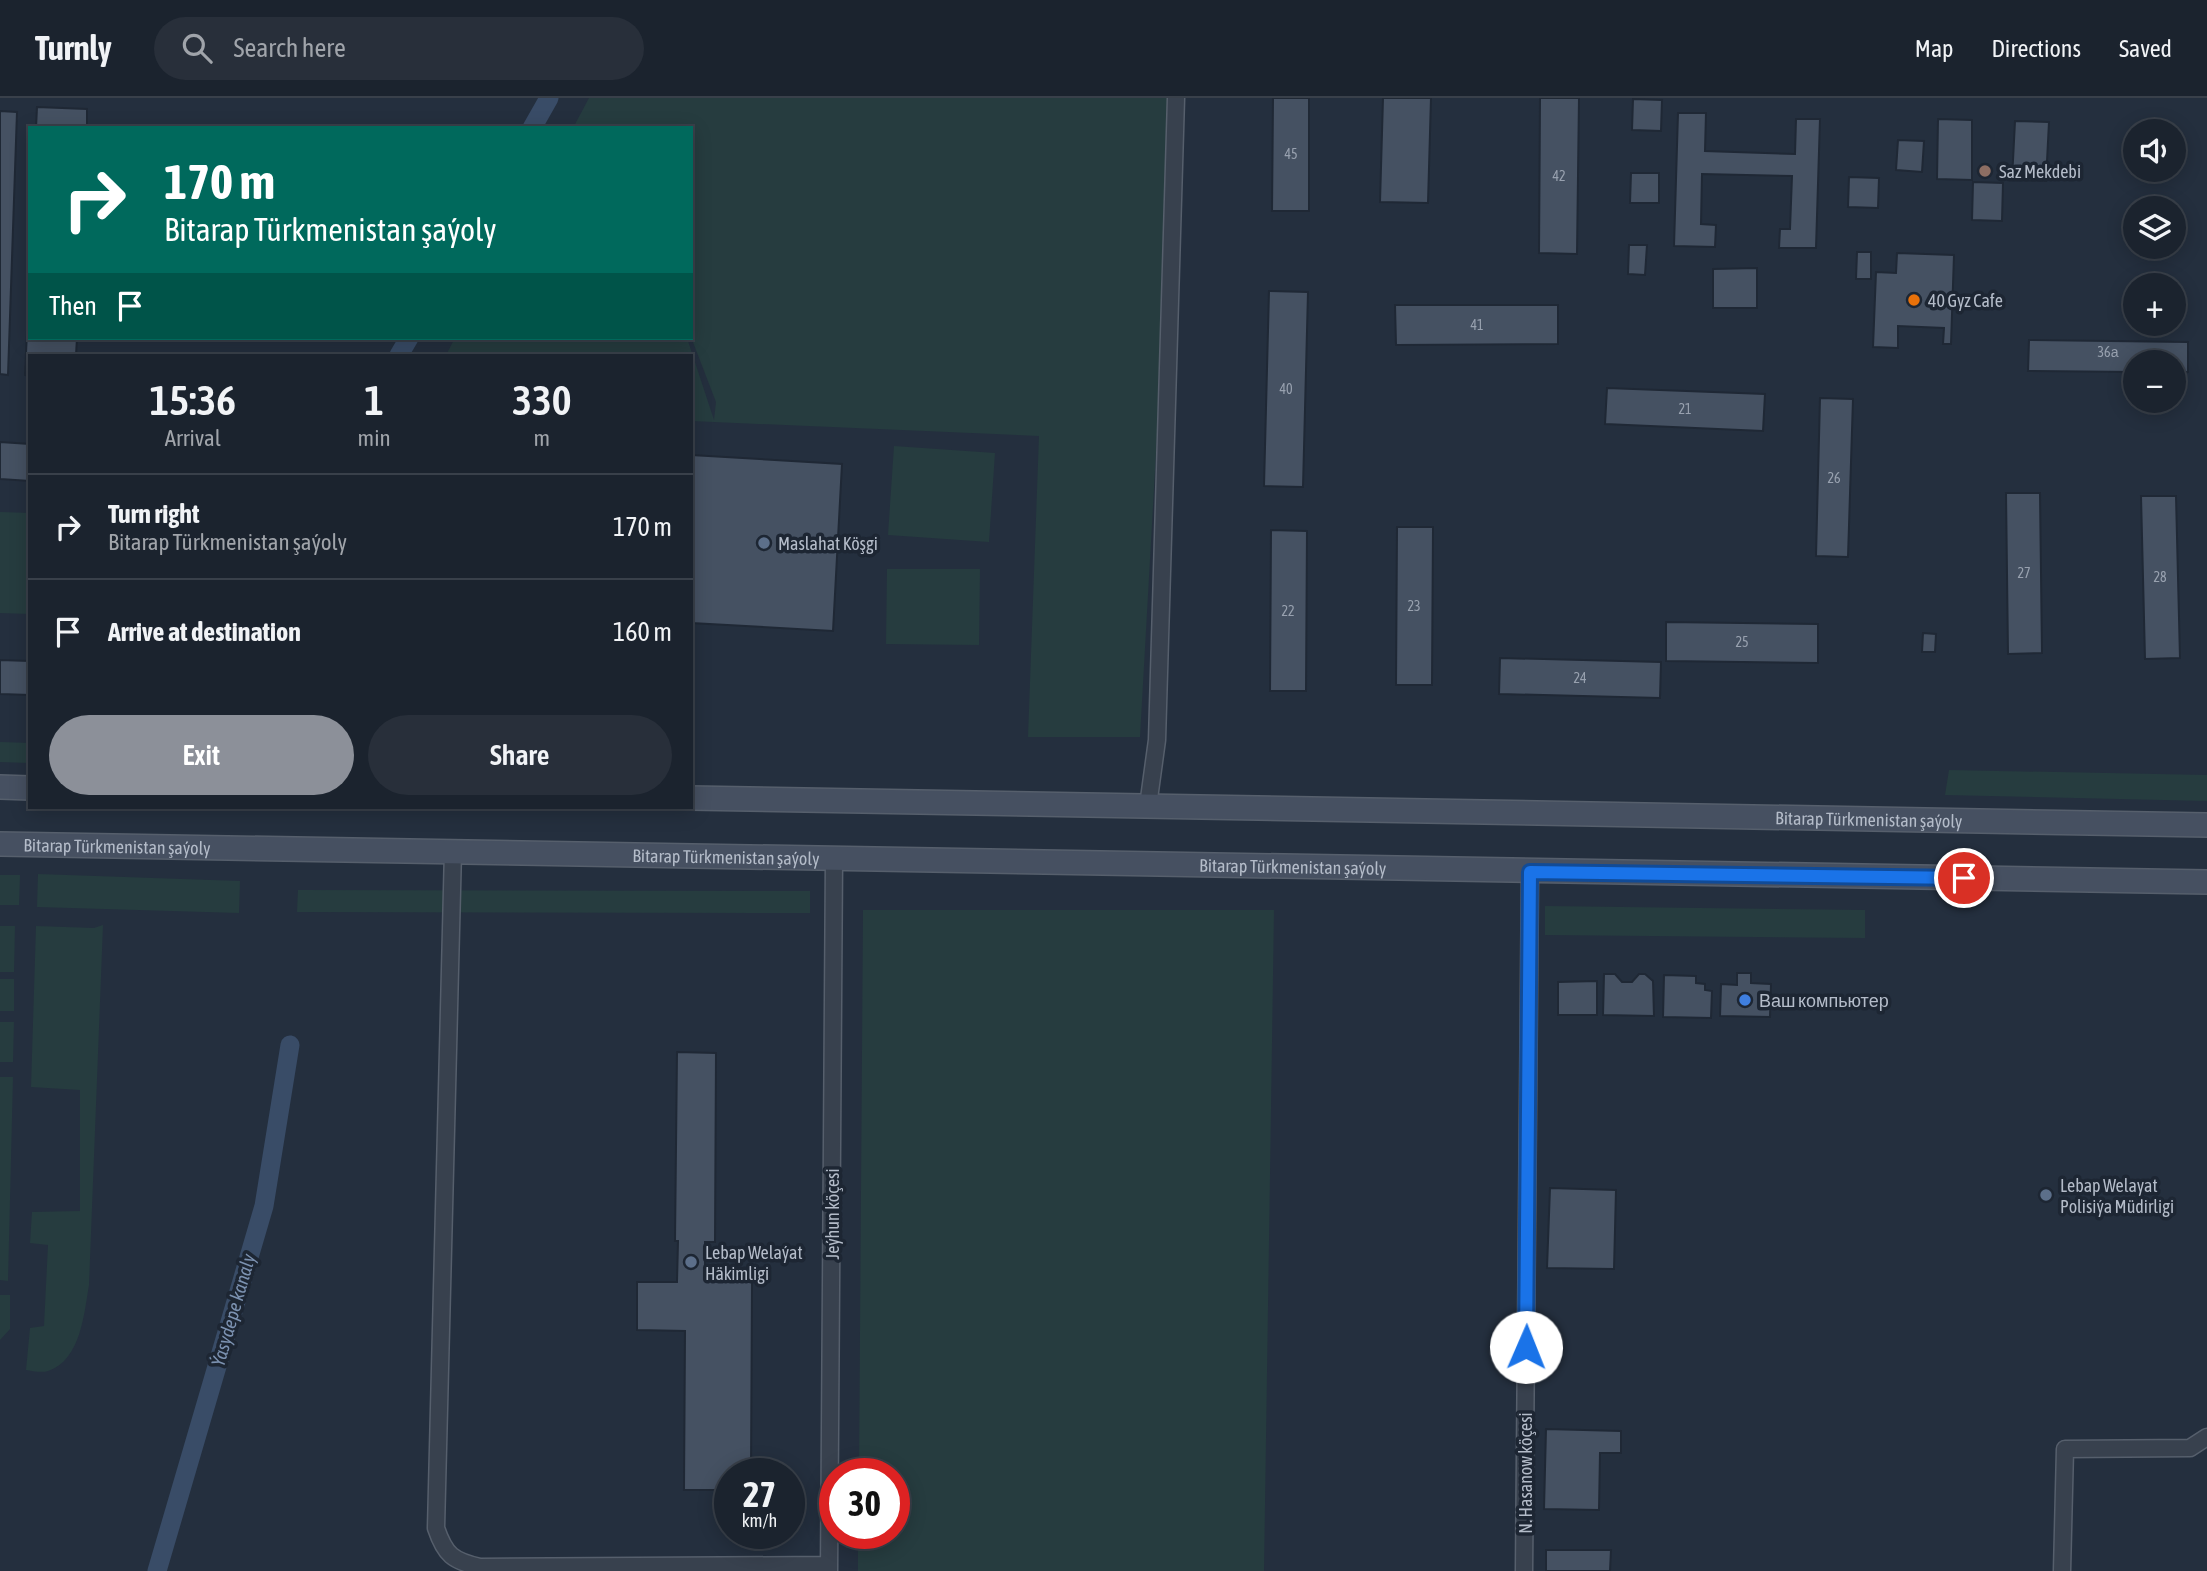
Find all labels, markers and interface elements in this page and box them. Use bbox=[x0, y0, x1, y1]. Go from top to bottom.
search box bbox=[154, 17, 644, 80]
text: Turnly bbox=[35, 29, 112, 67]
icon: search bbox=[178, 29, 216, 67]
text: Search here bbox=[234, 33, 346, 63]
text: Map bbox=[1915, 35, 1953, 62]
text: Directions bbox=[1991, 35, 2081, 62]
text: Saved bbox=[2119, 35, 2172, 62]
map controls bbox=[2123, 119, 2186, 413]
button: sound bbox=[2123, 119, 2186, 182]
house number: 45 bbox=[1284, 146, 1298, 162]
text: 170 m bbox=[164, 153, 275, 209]
icon: right bbox=[49, 154, 140, 245]
place label: Saz Mekdebi bbox=[1999, 161, 2081, 182]
marker: Saz Mekdebi bbox=[1977, 163, 1993, 179]
house number: 42 bbox=[1552, 168, 1566, 184]
button: layers bbox=[2123, 196, 2186, 259]
text: Bitarap Türkmenistan şaýoly bbox=[164, 211, 496, 248]
button: + bbox=[2123, 273, 2186, 336]
icon: arrive bbox=[111, 287, 149, 325]
place label: 40 Gyz Cafe bbox=[1928, 290, 2003, 311]
text: Then bbox=[49, 291, 97, 321]
marker: 40 Gyz Cafe bbox=[1906, 292, 1922, 308]
house number: 41 bbox=[1470, 317, 1484, 333]
house number: 36а bbox=[2098, 344, 2119, 360]
button: − bbox=[2123, 350, 2186, 413]
text: 15:36 bbox=[150, 376, 236, 424]
text: 1 bbox=[364, 376, 384, 424]
text: 330 bbox=[512, 376, 571, 424]
house number: 40 bbox=[1279, 381, 1293, 397]
house number: 21 bbox=[1678, 401, 1692, 417]
text: Arrival bbox=[165, 425, 221, 451]
text: min bbox=[358, 425, 391, 451]
text: m bbox=[534, 425, 550, 451]
house number: 26 bbox=[1827, 470, 1841, 486]
text: Turn right bbox=[108, 499, 199, 529]
icon: right bbox=[49, 508, 87, 546]
text: 170 m bbox=[613, 512, 672, 542]
text: Bitarap Türkmenistan şaýoly bbox=[108, 529, 347, 555]
place label: Maslahat Köşgi bbox=[778, 533, 878, 554]
marker: Maslahat Köşgi bbox=[756, 535, 772, 551]
house number: 27 bbox=[2017, 565, 2031, 581]
house number: 28 bbox=[2153, 569, 2167, 585]
house number: 23 bbox=[1407, 598, 1421, 614]
house number: 22 bbox=[1281, 603, 1295, 619]
icon: arrive bbox=[49, 613, 87, 651]
text: Arrive at destination bbox=[108, 617, 301, 647]
text: 160 m bbox=[613, 617, 672, 647]
house number: 25 bbox=[1735, 634, 1749, 650]
house number: 24 bbox=[1573, 670, 1587, 686]
button: Exit bbox=[49, 715, 354, 795]
button: Share bbox=[368, 715, 672, 795]
street label: Bitarap Türkmenistan şaýoly bbox=[1775, 807, 1963, 831]
street label: Bitarap Türkmenistan şaýoly bbox=[23, 834, 211, 858]
street label: Bitarap Türkmenistan şaýoly bbox=[632, 844, 820, 869]
pin bbox=[1934, 848, 1994, 908]
street label: Bitarap Türkmenistan şaýoly bbox=[1199, 854, 1387, 878]
icon: arrive bbox=[1945, 859, 1983, 897]
place label: Ваш компьютер bbox=[1759, 990, 1889, 1011]
marker: Ваш компьютер bbox=[1737, 992, 1753, 1008]
street label: Jeýhun köçesi bbox=[822, 1168, 843, 1260]
place label: Lebap Welayat Polisiýa Müdirligi bbox=[2060, 1175, 2174, 1217]
marker: Lebap Welayat Polisiýa Müdirligi bbox=[2038, 1187, 2054, 1203]
place label: Lebap Welaýat Häkimligi bbox=[705, 1242, 803, 1284]
water label: Ýasydepe kanaly bbox=[206, 1251, 260, 1369]
marker: Lebap Welaýat Häkimligi bbox=[683, 1254, 699, 1270]
position arrow bbox=[1489, 1310, 1563, 1384]
street label: N. Hasanow köçesi bbox=[1515, 1412, 1536, 1534]
speed limit sign: 30 bbox=[819, 1458, 910, 1549]
text: 27 bbox=[743, 1474, 776, 1514]
text: km/h bbox=[742, 1510, 777, 1531]

